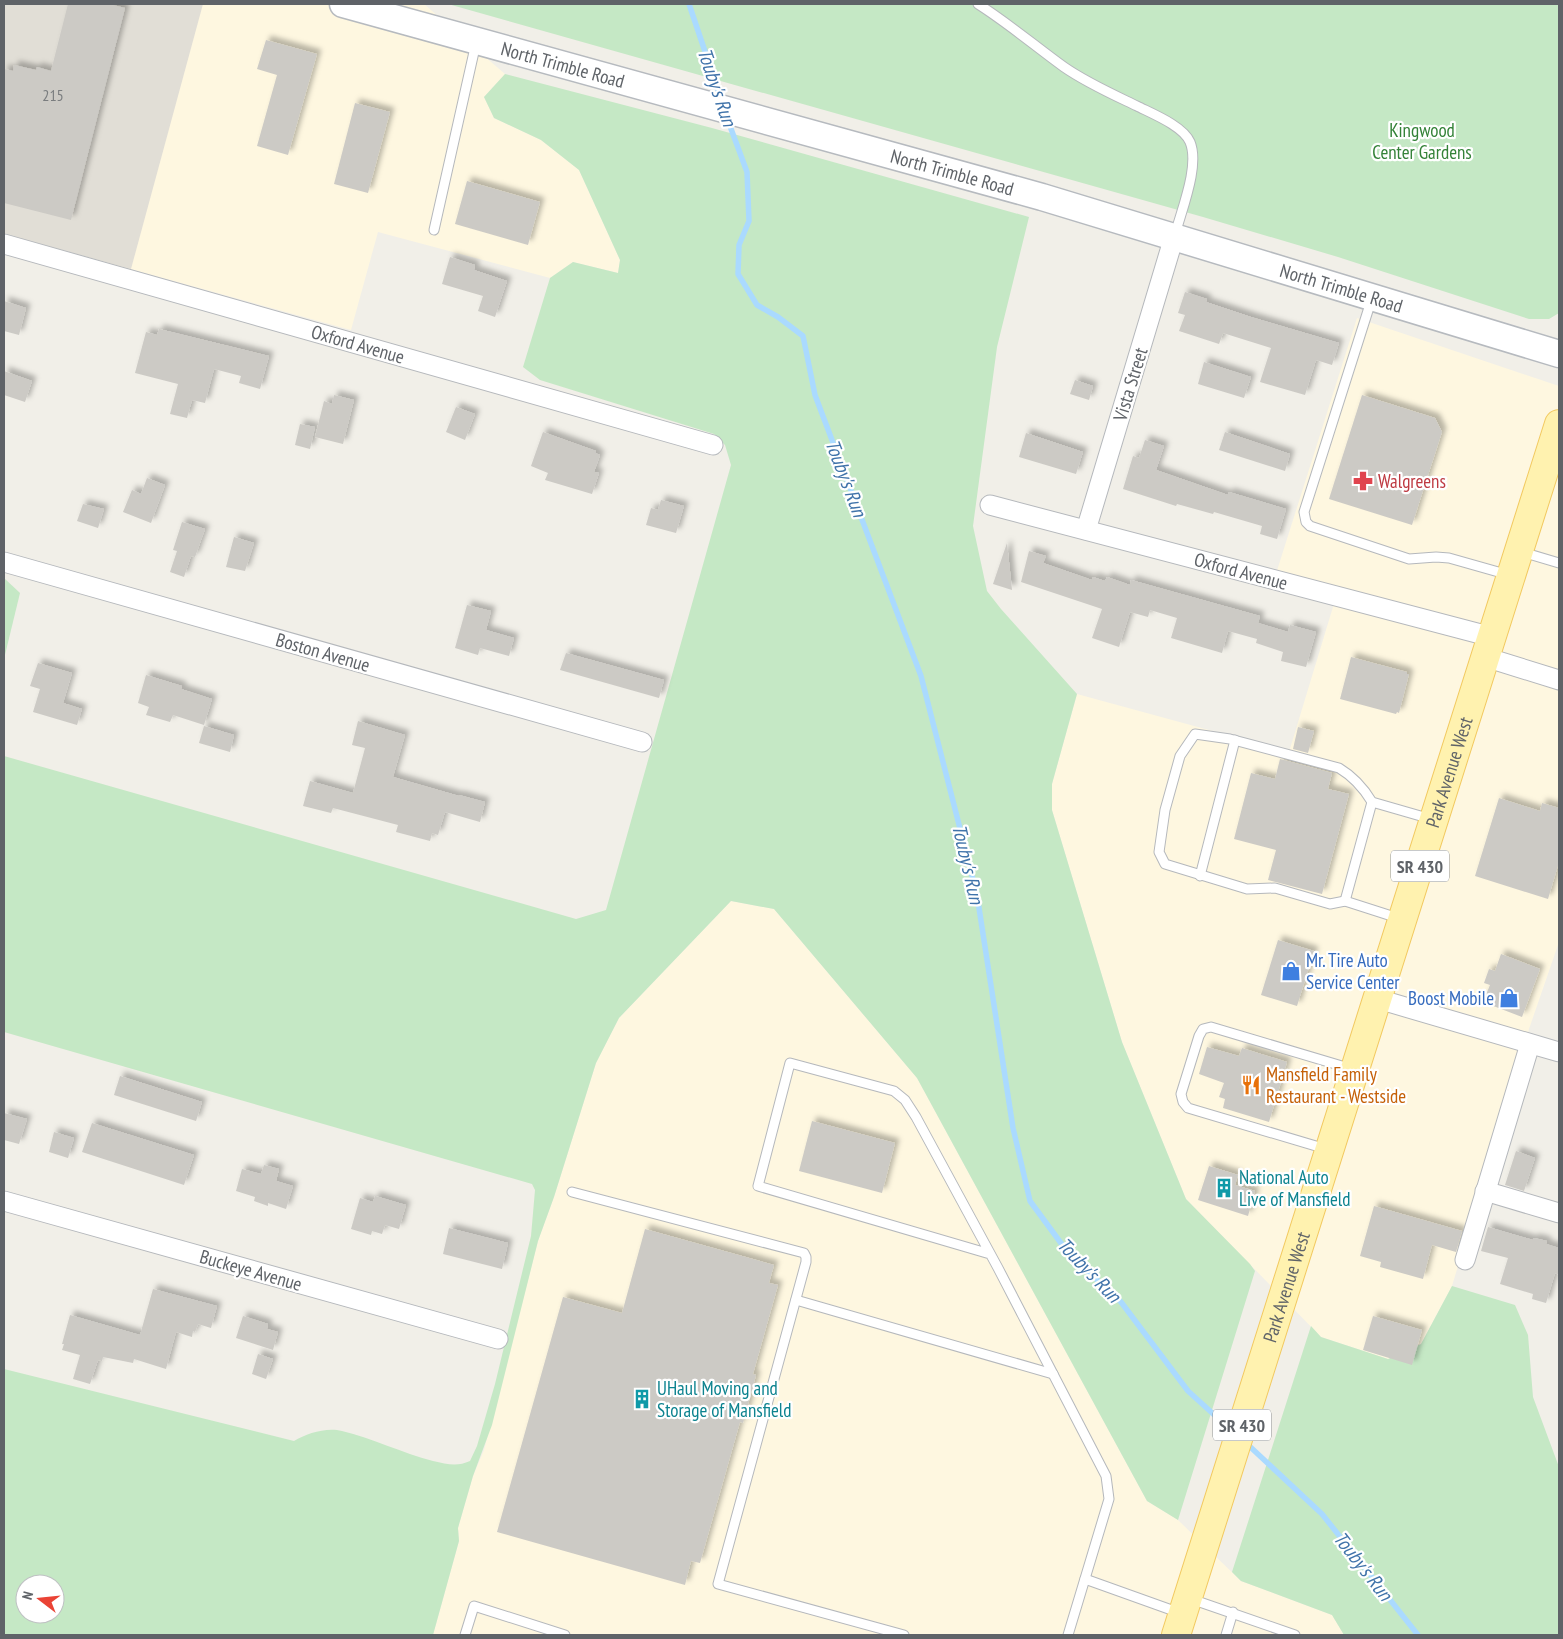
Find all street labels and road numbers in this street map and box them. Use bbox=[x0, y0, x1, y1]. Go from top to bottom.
street label: North Trimble Road bbox=[498, 36, 627, 93]
street label: North Trimble Road bbox=[888, 144, 1017, 201]
street label: North Trimble Road bbox=[1277, 258, 1406, 318]
street label: Oxford Avenue bbox=[309, 319, 407, 369]
street label: Vista Street bbox=[1107, 344, 1153, 425]
street label: Oxford Avenue bbox=[1192, 547, 1290, 595]
street label: Boston Avenue bbox=[273, 627, 373, 677]
street label: Park Avenue West bbox=[1420, 713, 1478, 830]
road number: SR 430 bbox=[1391, 850, 1449, 881]
street label: Park Avenue West bbox=[1257, 1228, 1315, 1345]
street label: Buckeye Avenue bbox=[197, 1244, 305, 1296]
road number: SR 430 bbox=[1213, 1410, 1271, 1440]

